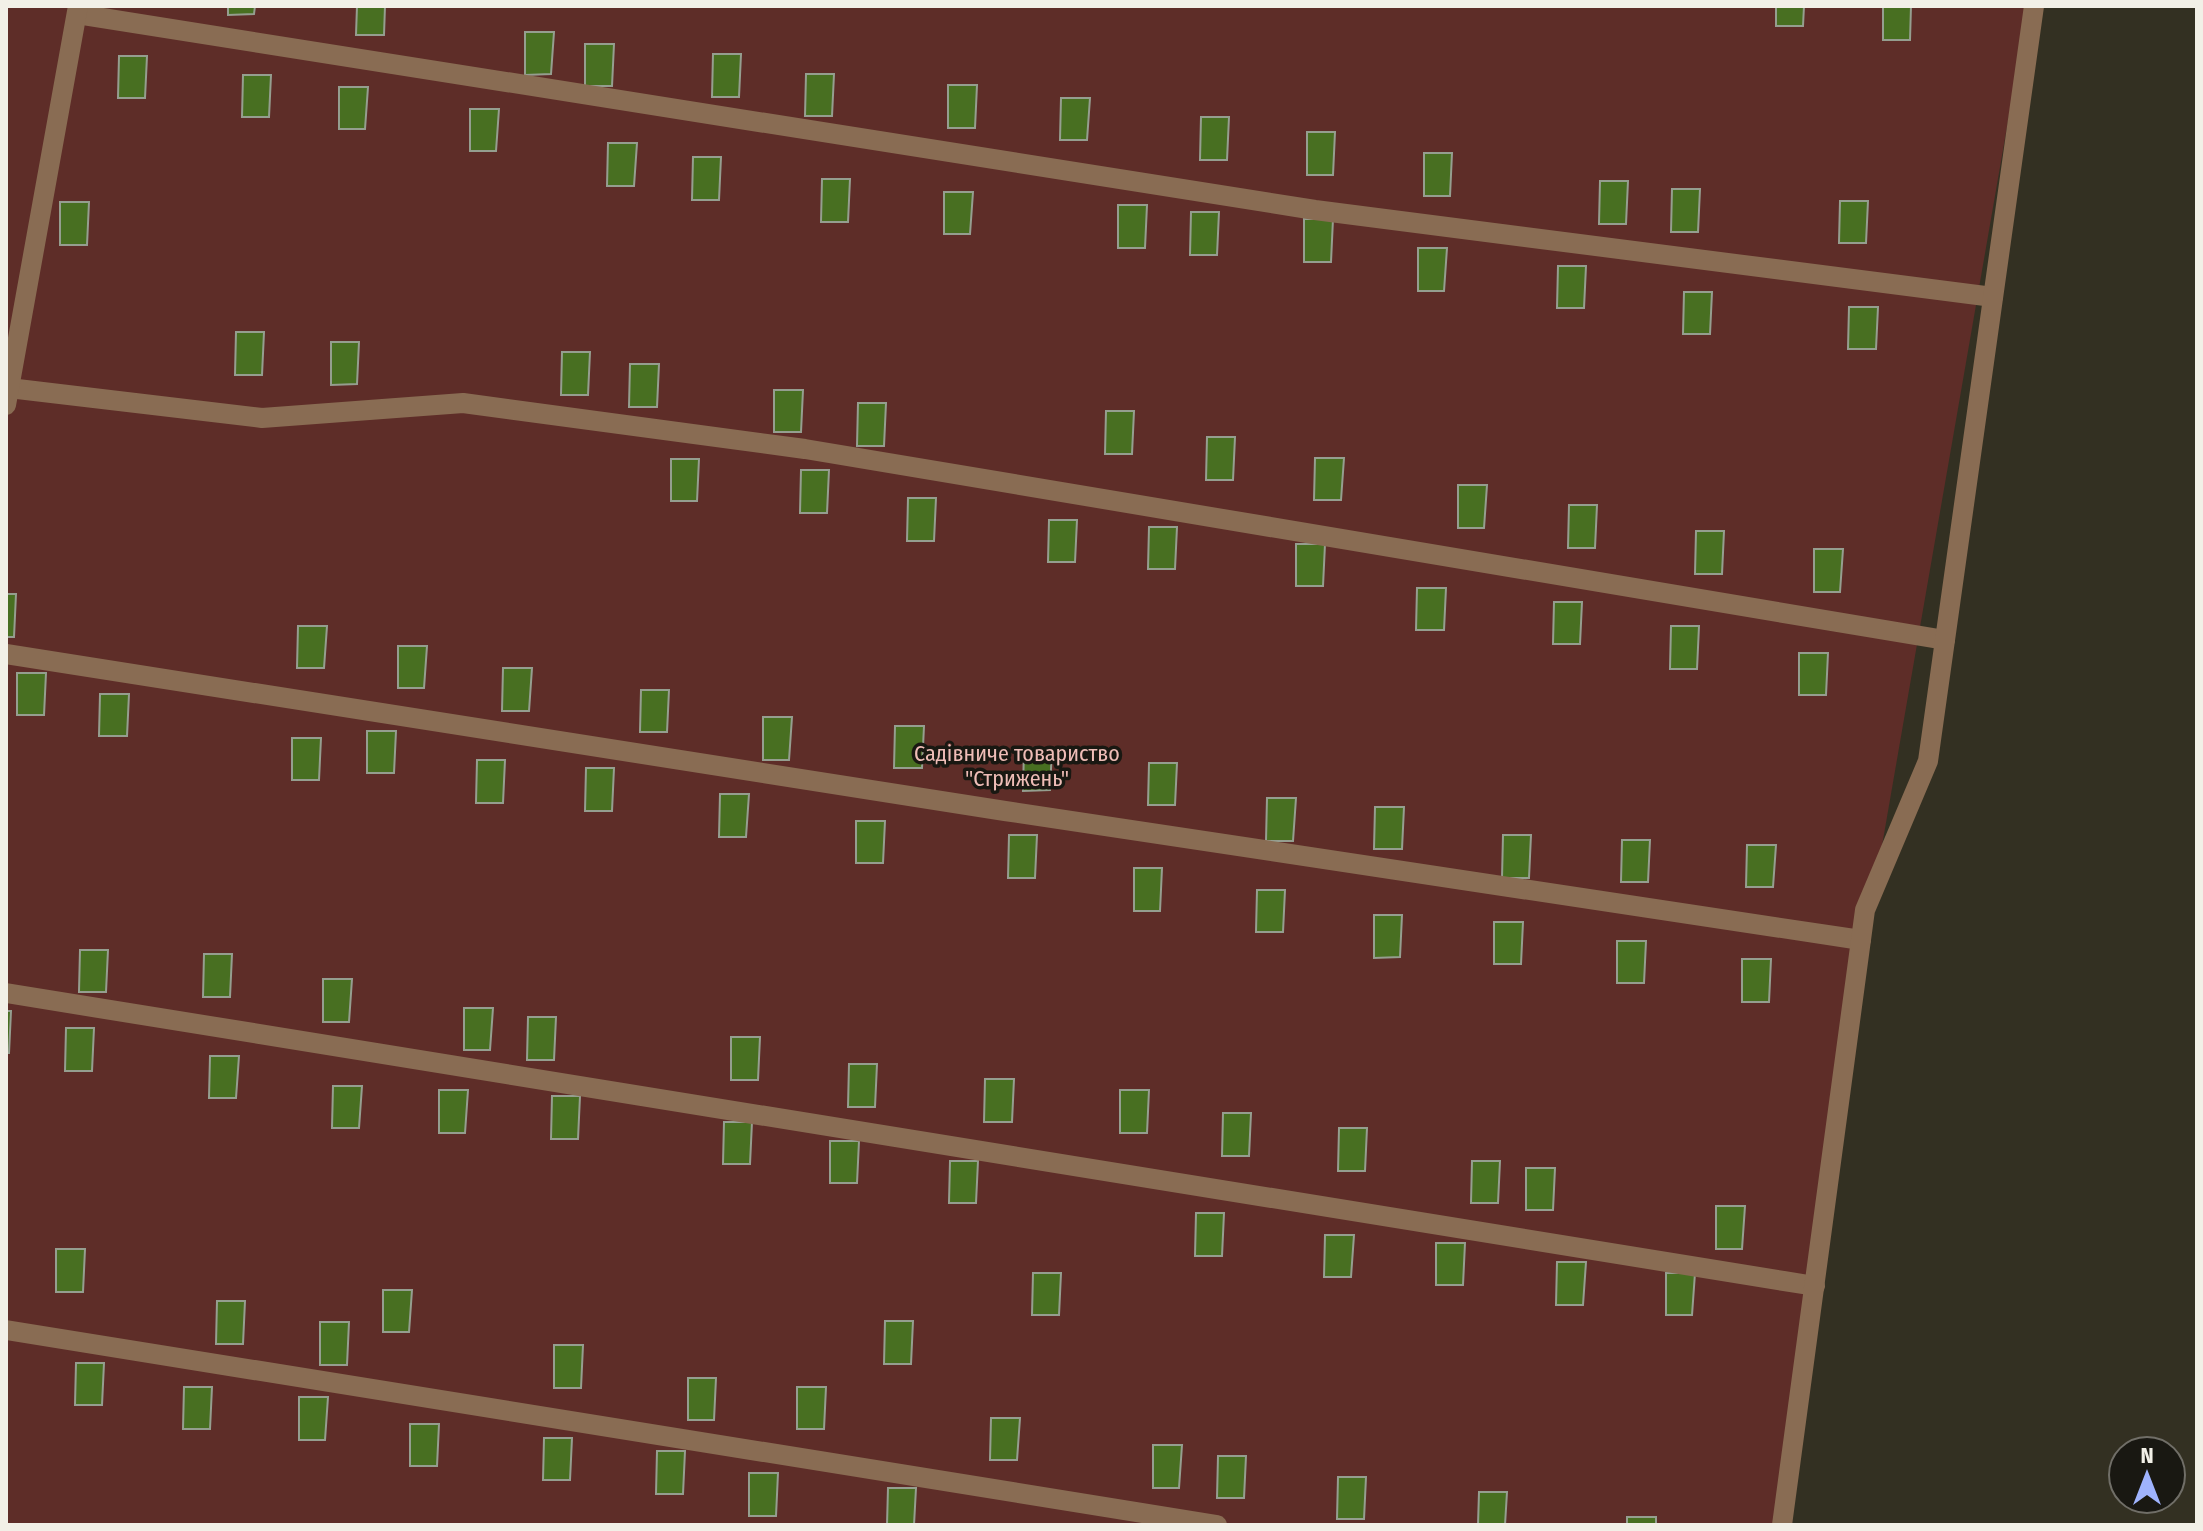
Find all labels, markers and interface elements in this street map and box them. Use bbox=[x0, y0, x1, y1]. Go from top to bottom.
park label: Садівниче товариство "Стрижень" bbox=[914, 740, 1120, 792]
north arrow bbox=[2107, 1435, 2187, 1515]
text: N bbox=[2140, 1442, 2154, 1469]

